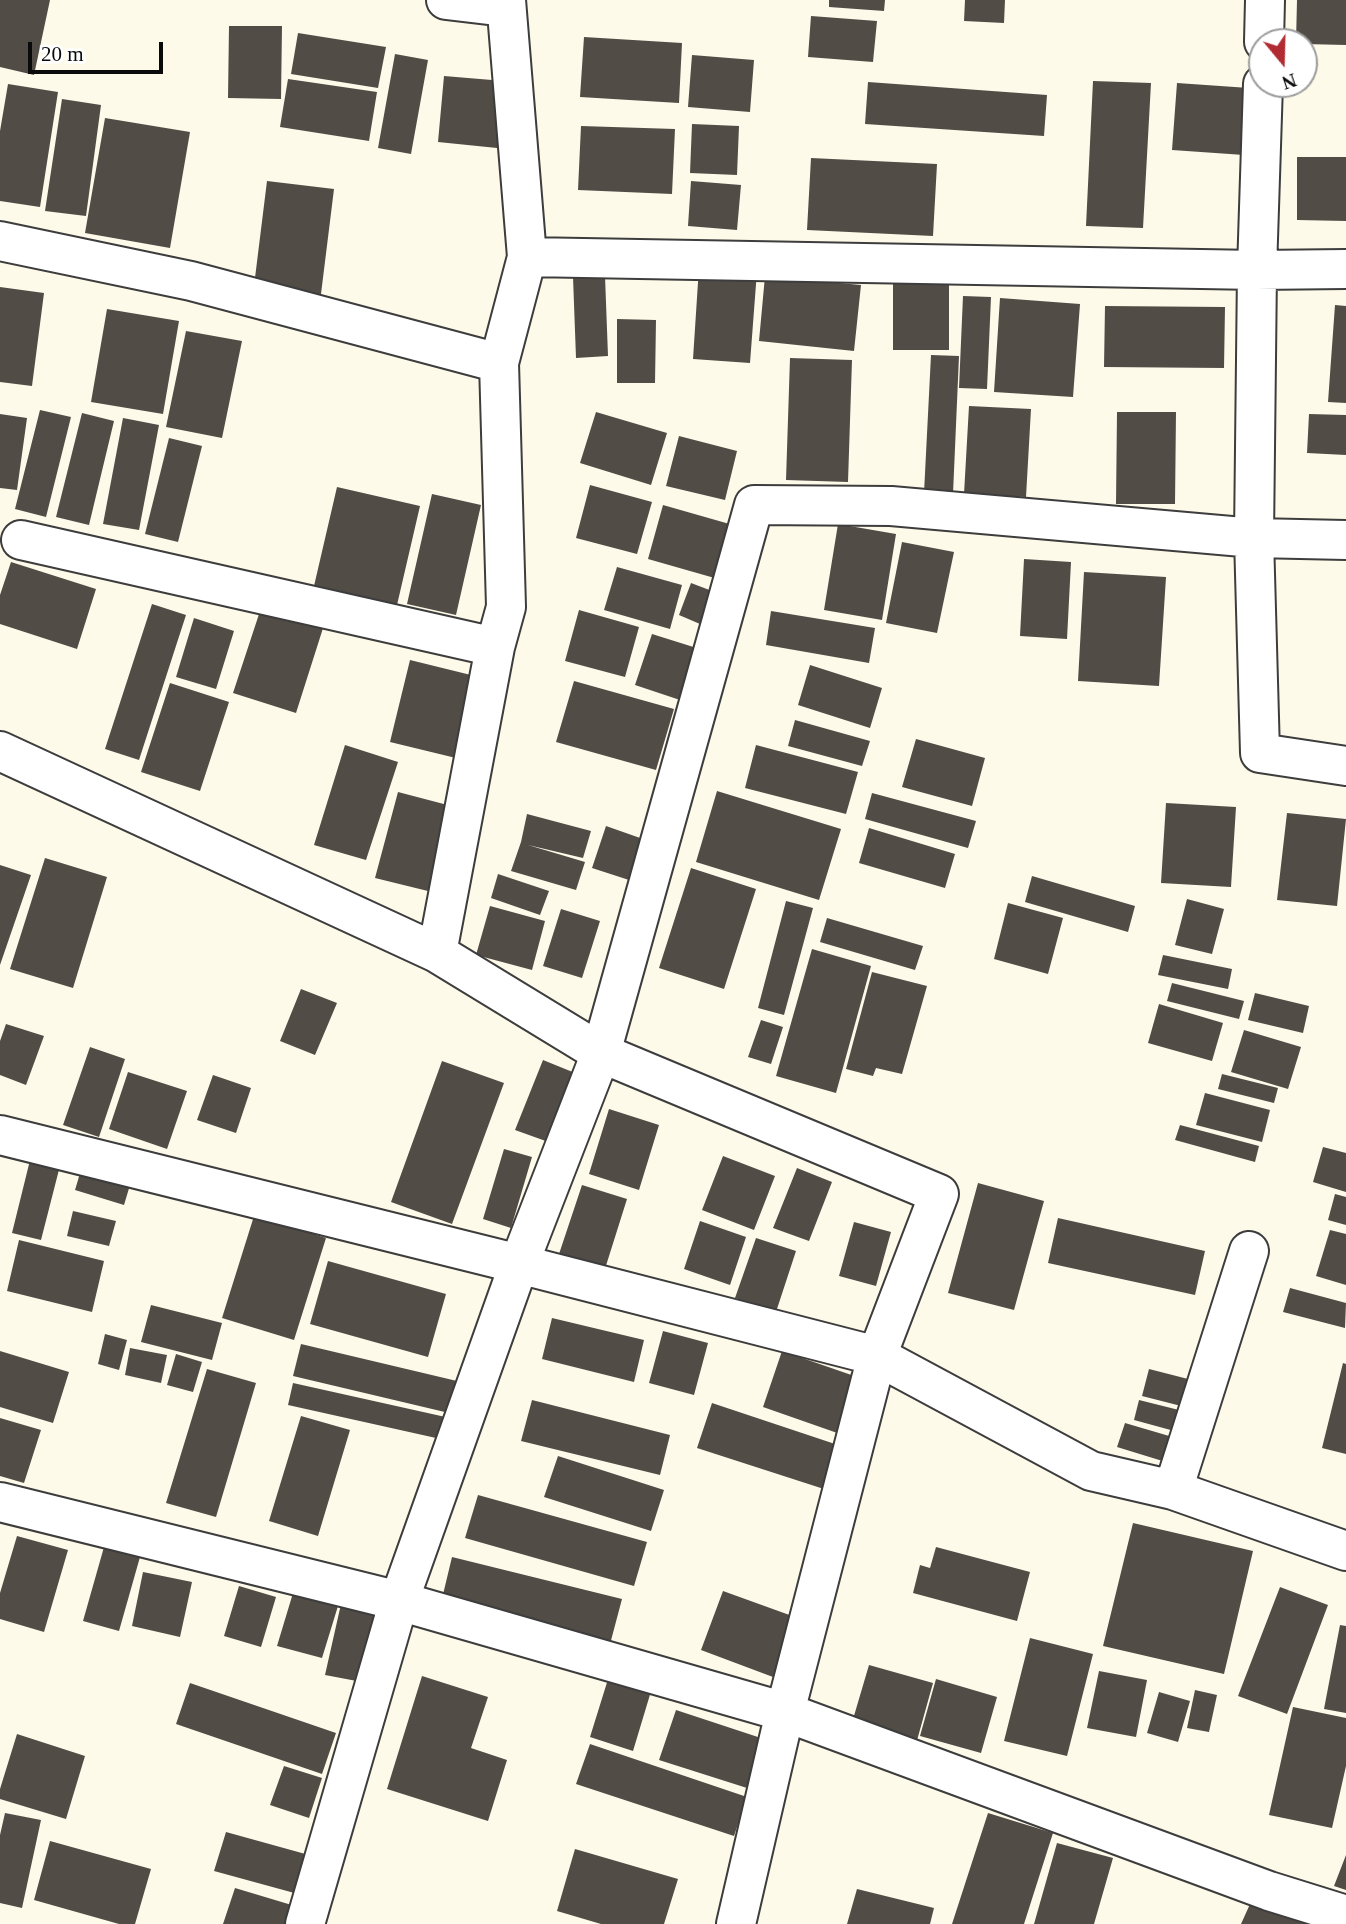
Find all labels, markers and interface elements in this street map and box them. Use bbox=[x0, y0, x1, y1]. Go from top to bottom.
scale bar bbox=[32, 28, 166, 72]
north arrow bbox=[1248, 28, 1318, 98]
text: 20 m bbox=[41, 42, 84, 66]
text: N bbox=[1279, 69, 1299, 94]

